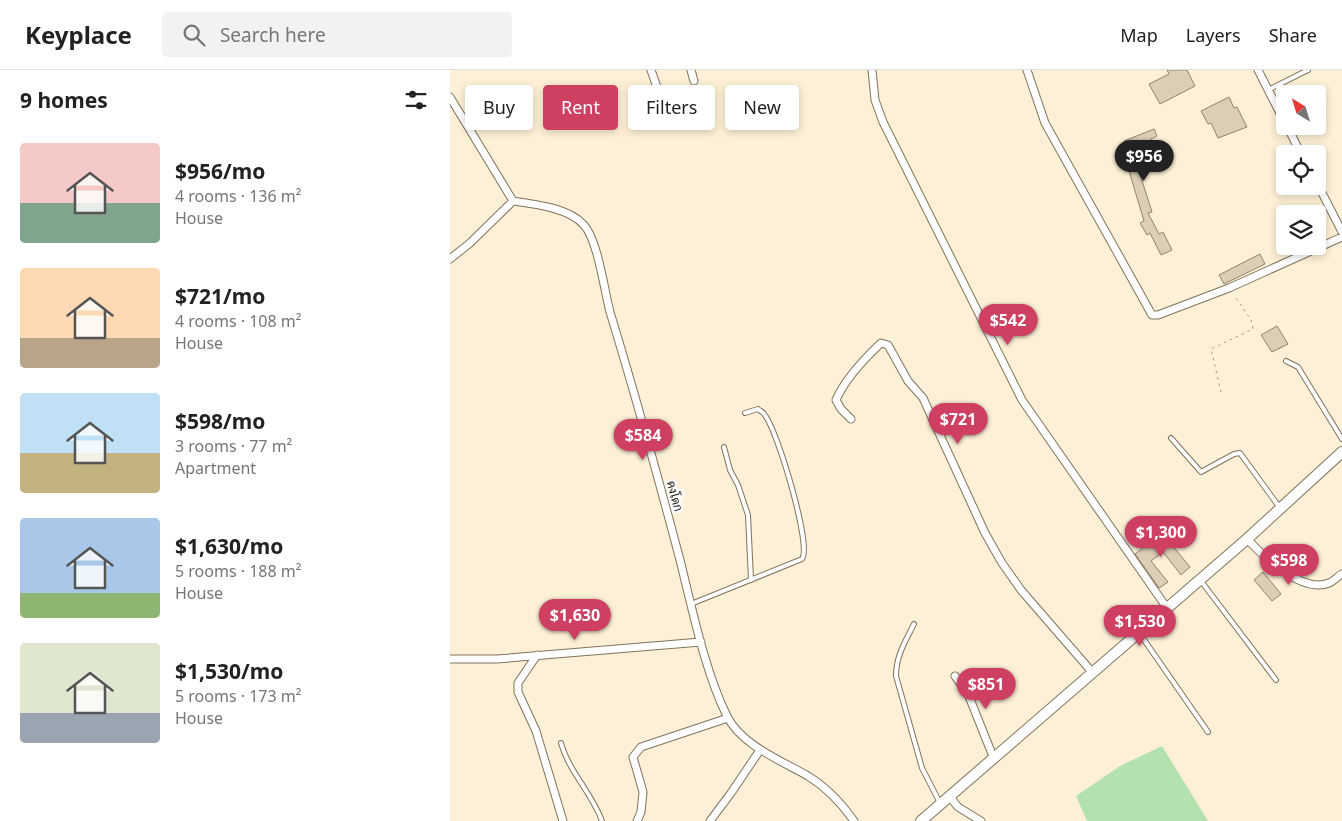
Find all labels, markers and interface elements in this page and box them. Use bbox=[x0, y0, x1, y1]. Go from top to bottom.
search box bbox=[162, 12, 512, 57]
text: Keyplace bbox=[25, 18, 132, 51]
icon: search bbox=[180, 21, 208, 49]
text: Search here bbox=[220, 22, 326, 48]
text: Map bbox=[1120, 23, 1158, 47]
text: Layers bbox=[1186, 23, 1241, 47]
text: Share bbox=[1269, 23, 1317, 47]
chip: Buy bbox=[465, 85, 533, 130]
chip: Rent bbox=[543, 85, 618, 130]
chip: Filters bbox=[628, 85, 715, 130]
chip: New bbox=[725, 85, 799, 130]
north arrow bbox=[1276, 85, 1326, 135]
map controls bbox=[1276, 85, 1326, 255]
text: 9 homes bbox=[20, 86, 108, 114]
icon: filters bbox=[402, 86, 430, 114]
pin: $956 bbox=[1114, 140, 1174, 182]
text: $956 bbox=[1126, 145, 1162, 167]
button: locate bbox=[1276, 145, 1326, 195]
text: $956/mo bbox=[175, 157, 265, 185]
icon: home bbox=[60, 163, 120, 223]
text: 4 rooms · 136 m² bbox=[175, 185, 301, 207]
button: layers bbox=[1276, 205, 1326, 255]
text: House bbox=[175, 207, 223, 229]
text: $721/mo bbox=[175, 282, 265, 310]
icon: home bbox=[60, 288, 120, 348]
pin: $542 bbox=[978, 304, 1038, 346]
text: $542 bbox=[990, 309, 1026, 331]
text: 4 rooms · 108 m² bbox=[175, 310, 301, 332]
text: House bbox=[175, 332, 223, 354]
pin: $721 bbox=[928, 402, 988, 445]
text: $598/mo bbox=[175, 407, 265, 435]
text: $721 bbox=[940, 408, 976, 430]
icon: home bbox=[60, 413, 120, 473]
pin: $584 bbox=[613, 418, 673, 461]
text: $584 bbox=[625, 424, 661, 446]
text: 3 rooms · 77 m² bbox=[175, 435, 292, 457]
text: Apartment bbox=[175, 457, 256, 479]
street label: ดงโดก bbox=[663, 479, 687, 513]
pin: $1,300 bbox=[1120, 516, 1202, 558]
text: $1,300 bbox=[1136, 521, 1186, 543]
text: $1,630/mo bbox=[175, 532, 283, 560]
icon: home bbox=[60, 538, 120, 598]
pin: $598 bbox=[1259, 544, 1319, 586]
text: $598 bbox=[1271, 549, 1307, 571]
text: 5 rooms · 188 m² bbox=[175, 560, 301, 582]
text: House bbox=[175, 582, 223, 604]
pin: $1,630 bbox=[534, 598, 616, 641]
text: $1,630 bbox=[550, 604, 600, 626]
pin: $1,530 bbox=[1099, 604, 1181, 647]
text: $1,530 bbox=[1115, 610, 1165, 632]
text: $1,530/mo bbox=[175, 657, 283, 685]
icon: home bbox=[60, 663, 120, 723]
pin: $851 bbox=[956, 668, 1016, 710]
text: $851 bbox=[968, 673, 1004, 695]
text: 5 rooms · 173 m² bbox=[175, 685, 301, 707]
text: House bbox=[175, 707, 223, 729]

